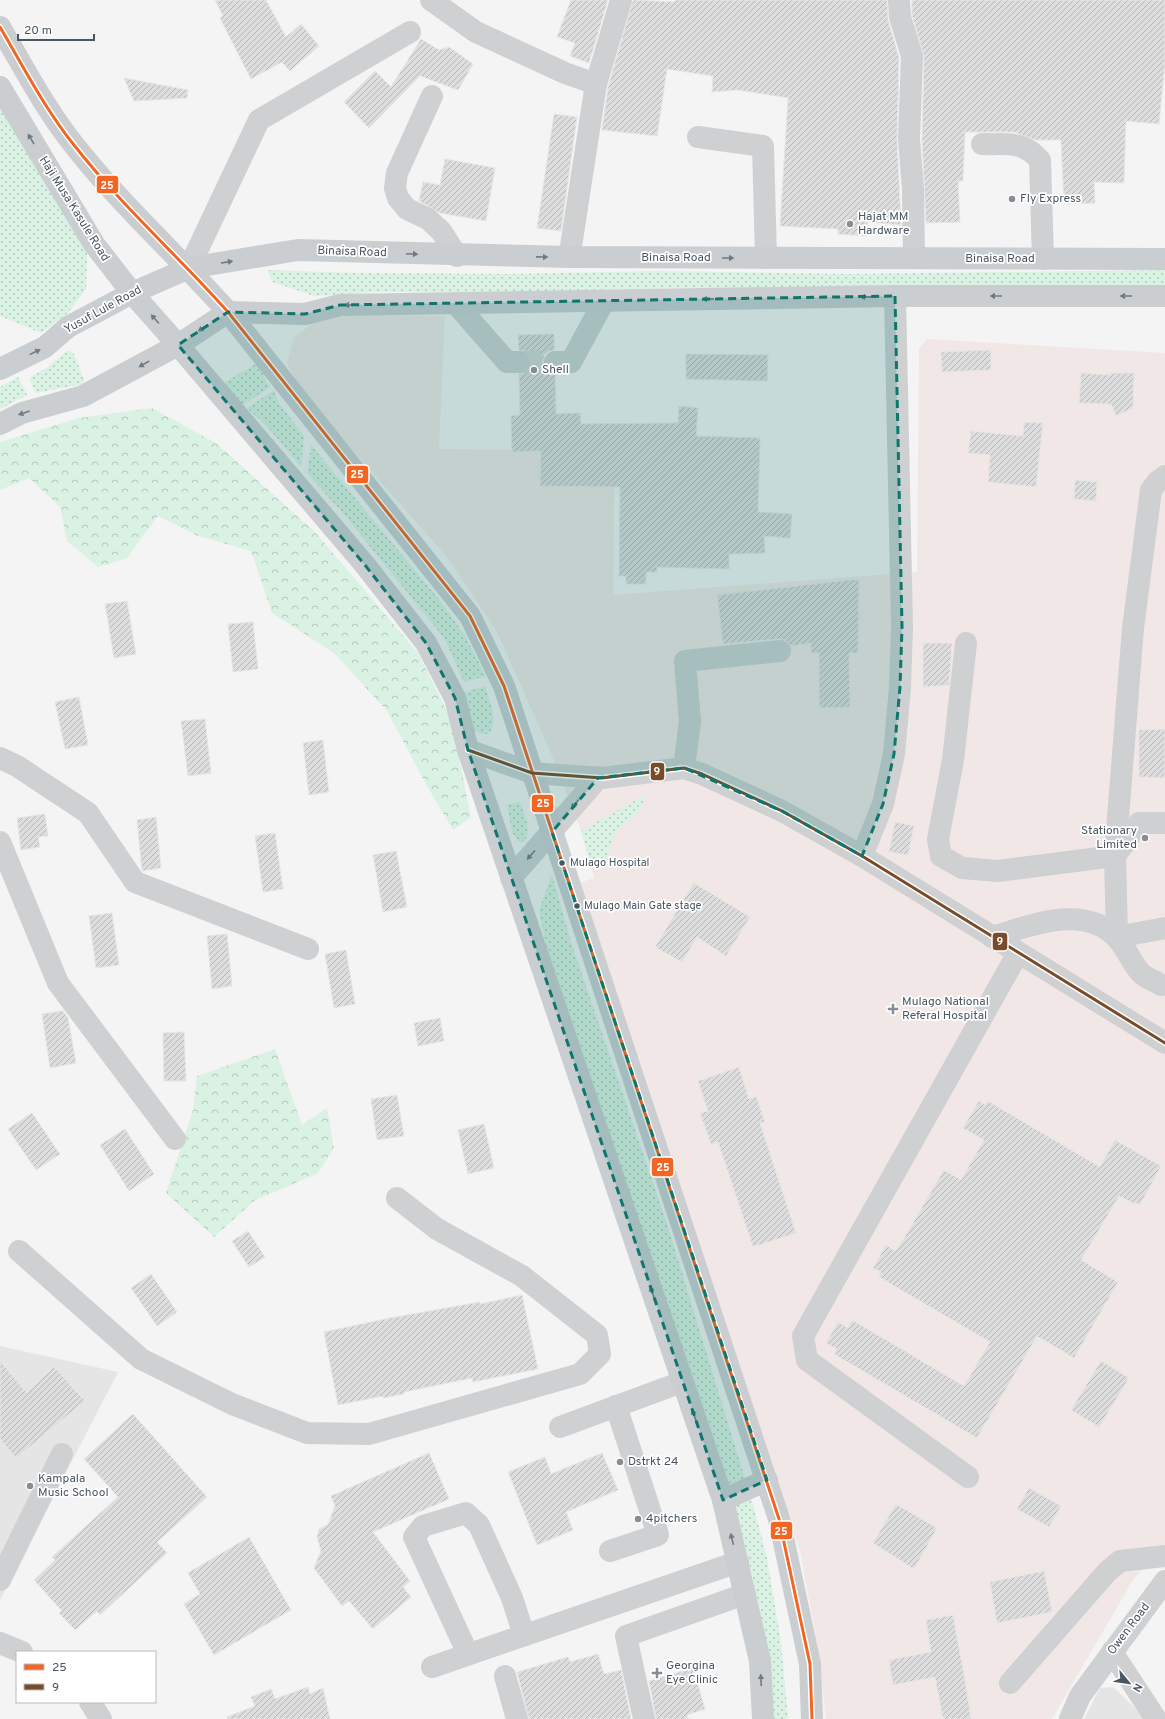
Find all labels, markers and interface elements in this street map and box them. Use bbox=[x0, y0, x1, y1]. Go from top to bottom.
scale bar bbox=[18, 16, 94, 42]
text: 20 m bbox=[24, 23, 52, 39]
one-way arrow bbox=[27, 133, 34, 145]
street label: Haji Musa Kasule Road bbox=[35, 153, 113, 265]
line badge: 25 bbox=[96, 175, 119, 194]
text: 25 bbox=[100, 179, 114, 193]
place label: Fly Express bbox=[1020, 191, 1081, 207]
marker: Fly Express bbox=[1007, 194, 1017, 204]
place label: Hajat MM Hardware bbox=[858, 209, 909, 239]
marker: Hajat MM Hardware bbox=[845, 219, 855, 229]
street label: Binaisa Road bbox=[317, 243, 387, 261]
street label: Binaisa Road bbox=[641, 250, 711, 266]
one-way arrow bbox=[406, 251, 418, 258]
street label: Binaisa Road bbox=[965, 251, 1035, 267]
one-way arrow bbox=[536, 254, 549, 260]
one-way arrow bbox=[722, 255, 735, 261]
one-way arrow bbox=[221, 259, 234, 265]
street label: Yusuf Lule Road bbox=[61, 282, 145, 338]
one-way arrow bbox=[989, 293, 1002, 299]
one-way arrow bbox=[1119, 293, 1132, 299]
one-way arrow bbox=[859, 294, 872, 300]
one-way arrow bbox=[701, 296, 714, 302]
one-way arrow bbox=[343, 302, 356, 308]
one-way arrow bbox=[150, 314, 159, 324]
one-way arrow bbox=[198, 324, 208, 332]
one-way arrow bbox=[29, 349, 41, 355]
one-way arrow bbox=[138, 360, 150, 367]
place label: Shell bbox=[542, 362, 569, 378]
marker: Shell bbox=[529, 365, 539, 375]
one-way arrow bbox=[18, 410, 30, 416]
line badge: 25 bbox=[346, 465, 369, 484]
text: 25 bbox=[350, 468, 364, 482]
line badge: 9 bbox=[650, 762, 665, 781]
text: 9 bbox=[654, 765, 661, 779]
line badge: 25 bbox=[531, 794, 554, 813]
text: 25 bbox=[536, 797, 550, 811]
one-way arrow bbox=[571, 799, 580, 810]
place label: Stationary Limited bbox=[1081, 823, 1137, 853]
marker: Stationary Limited bbox=[1140, 833, 1150, 843]
one-way arrow bbox=[527, 850, 536, 860]
place label: Mulago Hospital bbox=[570, 856, 649, 870]
marker: Mulago Hospital bbox=[557, 858, 567, 868]
place label: Mulago Main Gate stage bbox=[584, 899, 702, 913]
marker: Mulago Main Gate stage bbox=[572, 901, 582, 911]
line badge: 9 bbox=[992, 932, 1008, 951]
text: 9 bbox=[997, 935, 1004, 949]
place label: Mulago National Referal Hospital bbox=[902, 994, 989, 1024]
marker: Mulago National Referal Hospital bbox=[887, 1003, 899, 1015]
line badge: 25 bbox=[651, 1157, 674, 1177]
text: 25 bbox=[656, 1161, 670, 1175]
one-way arrow bbox=[648, 1286, 654, 1298]
one-way arrow bbox=[690, 1409, 696, 1421]
place label: Dstrkt 24 bbox=[628, 1454, 678, 1470]
marker: Dstrkt 24 bbox=[615, 1457, 625, 1467]
place label: Kampala Music School bbox=[38, 1471, 109, 1501]
marker: Kampala Music School bbox=[25, 1481, 35, 1491]
place label: 4pitchers bbox=[646, 1511, 697, 1527]
marker: 4pitchers bbox=[633, 1514, 643, 1524]
line badge: 25 bbox=[770, 1521, 793, 1540]
text: 25 bbox=[774, 1525, 788, 1539]
one-way arrow bbox=[729, 1533, 735, 1545]
street label: Owen Road bbox=[1104, 1600, 1154, 1658]
legend bbox=[16, 1651, 156, 1703]
place label: Georgina Eye Clinic bbox=[666, 1658, 718, 1688]
text: 25 bbox=[52, 1660, 67, 1676]
north arrow bbox=[1109, 1663, 1149, 1703]
marker: Georgina Eye Clinic bbox=[651, 1667, 663, 1679]
one-way arrow bbox=[758, 1673, 764, 1686]
text: 9 bbox=[52, 1680, 59, 1696]
text: N bbox=[1129, 1681, 1145, 1694]

